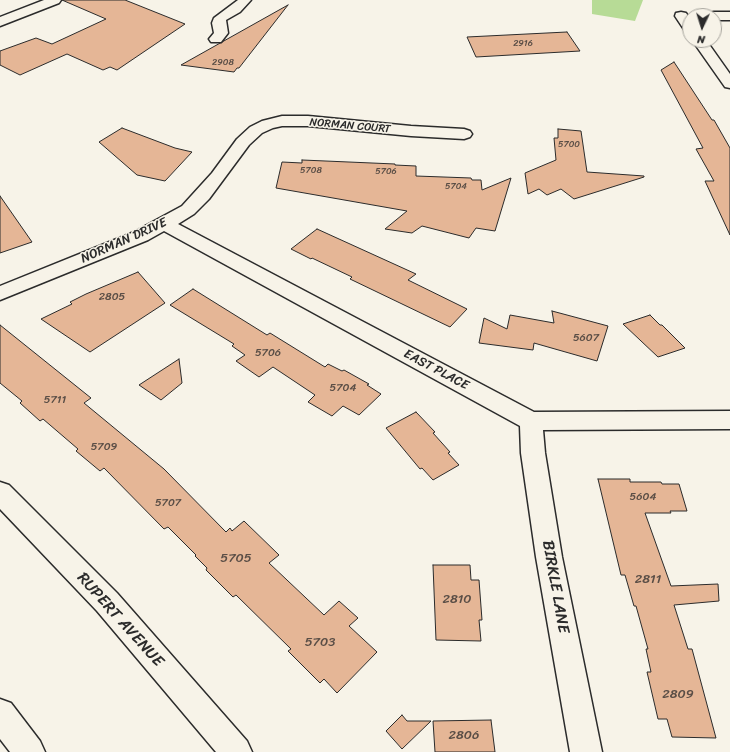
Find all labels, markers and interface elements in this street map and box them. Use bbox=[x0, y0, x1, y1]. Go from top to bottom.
north arrow bbox=[682, 8, 722, 48]
text: N bbox=[697, 30, 706, 49]
house number: 2916 bbox=[513, 39, 533, 49]
house number: 2908 bbox=[212, 58, 234, 68]
street label: NORMAN COURT bbox=[309, 116, 391, 136]
house number: 5700 bbox=[558, 140, 580, 150]
house number: 5708 bbox=[300, 166, 322, 176]
house number: 5706 bbox=[375, 167, 397, 177]
house number: 5704 bbox=[445, 182, 467, 192]
street label: NORMAN DRIVE bbox=[79, 215, 169, 267]
house number: 2805 bbox=[99, 290, 125, 304]
house number: 5607 bbox=[573, 331, 599, 345]
house number: 5706 bbox=[255, 346, 281, 360]
street label: EAST PLACE bbox=[401, 346, 471, 394]
house number: 5704 bbox=[330, 381, 356, 395]
house number: 5711 bbox=[44, 393, 66, 407]
house number: 5709 bbox=[91, 440, 117, 454]
house number: 5604 bbox=[630, 490, 656, 504]
house number: 5707 bbox=[155, 496, 181, 510]
street label: BIRKLE LANE bbox=[537, 539, 573, 635]
house number: 5705 bbox=[220, 551, 252, 567]
street label: RUPERT AVENUE bbox=[73, 569, 167, 671]
house number: 2811 bbox=[635, 572, 661, 588]
house number: 2810 bbox=[442, 592, 472, 608]
house number: 5703 bbox=[305, 635, 335, 651]
house number: 2809 bbox=[662, 687, 694, 703]
house number: 2806 bbox=[449, 728, 479, 744]

